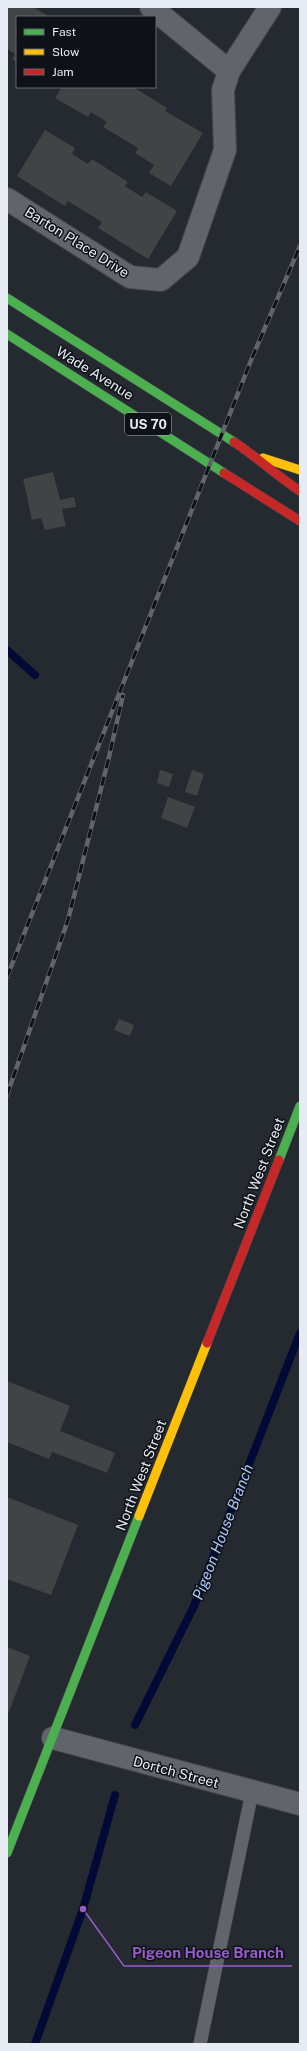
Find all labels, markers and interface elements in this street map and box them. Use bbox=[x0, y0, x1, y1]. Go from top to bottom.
legend bbox=[16, 16, 156, 88]
text: Fast bbox=[52, 25, 77, 39]
text: Slow bbox=[52, 45, 80, 59]
text: Jam bbox=[52, 65, 74, 79]
street label: Barton Place Drive bbox=[22, 203, 132, 281]
street label: Wade Avenue bbox=[53, 343, 137, 403]
road number: US 70 bbox=[125, 413, 171, 435]
street label: North West Street bbox=[230, 1115, 288, 1231]
street label: North West Street bbox=[112, 1417, 170, 1533]
water label: Pigeon House Branch bbox=[189, 1462, 256, 1602]
street label: Dortch Street bbox=[131, 1753, 221, 1791]
callout: Pigeon House Branch bbox=[124, 1939, 292, 1966]
text: Pigeon House Branch bbox=[132, 1944, 284, 1961]

